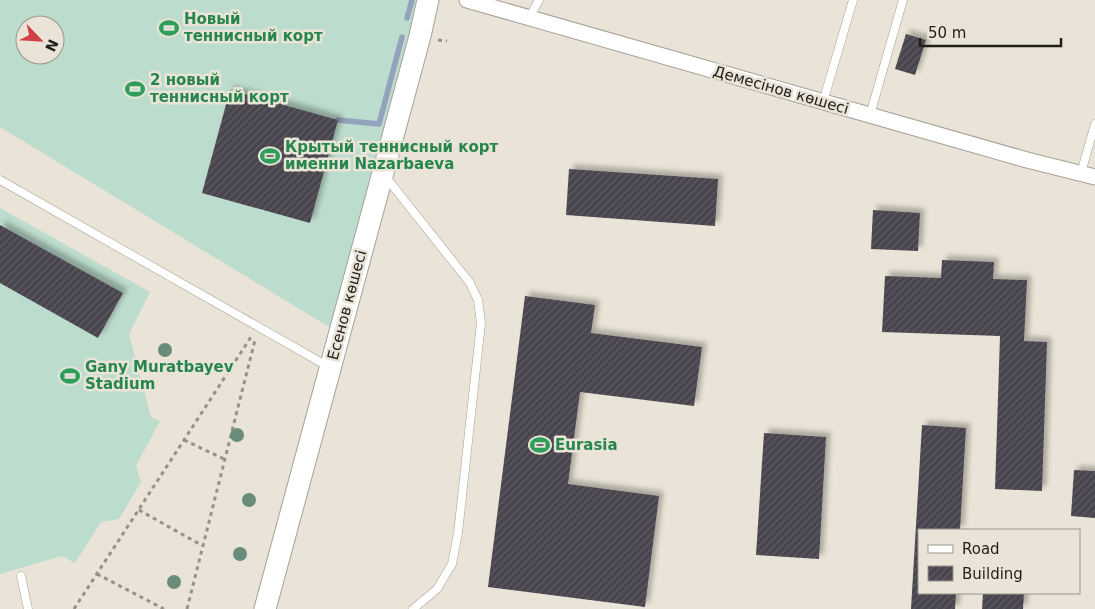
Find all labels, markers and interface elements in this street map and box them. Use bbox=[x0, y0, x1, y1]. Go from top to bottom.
place label: Новый теннисный корт bbox=[184, 10, 323, 45]
north arrow bbox=[15, 15, 65, 65]
scale bar bbox=[920, 15, 1061, 47]
sports icon: Новый теннисный корт bbox=[158, 17, 180, 39]
text: 50 m bbox=[928, 24, 966, 42]
text: N bbox=[42, 37, 62, 54]
street label: Демесінов көшесі bbox=[711, 62, 851, 118]
place label: 2 новый теннисный корт bbox=[150, 71, 289, 106]
sports icon: 2 новый теннисный корт bbox=[124, 78, 146, 100]
place label: Крытый теннисный корт именни Nazarbaeva bbox=[285, 138, 498, 173]
sports icon: Крытый теннисный корт именни Nazarbaeva bbox=[259, 145, 281, 167]
street label: Есенов көшесі bbox=[324, 248, 370, 362]
place label: Gany Muratbayev Stadium bbox=[85, 358, 234, 393]
sports icon: Gany Muratbayev Stadium bbox=[59, 365, 81, 387]
sports icon: Eurasia bbox=[529, 434, 551, 456]
place label: Eurasia bbox=[555, 436, 618, 454]
legend bbox=[918, 529, 1080, 594]
text: Road bbox=[962, 540, 1000, 558]
text: Building bbox=[962, 565, 1023, 583]

